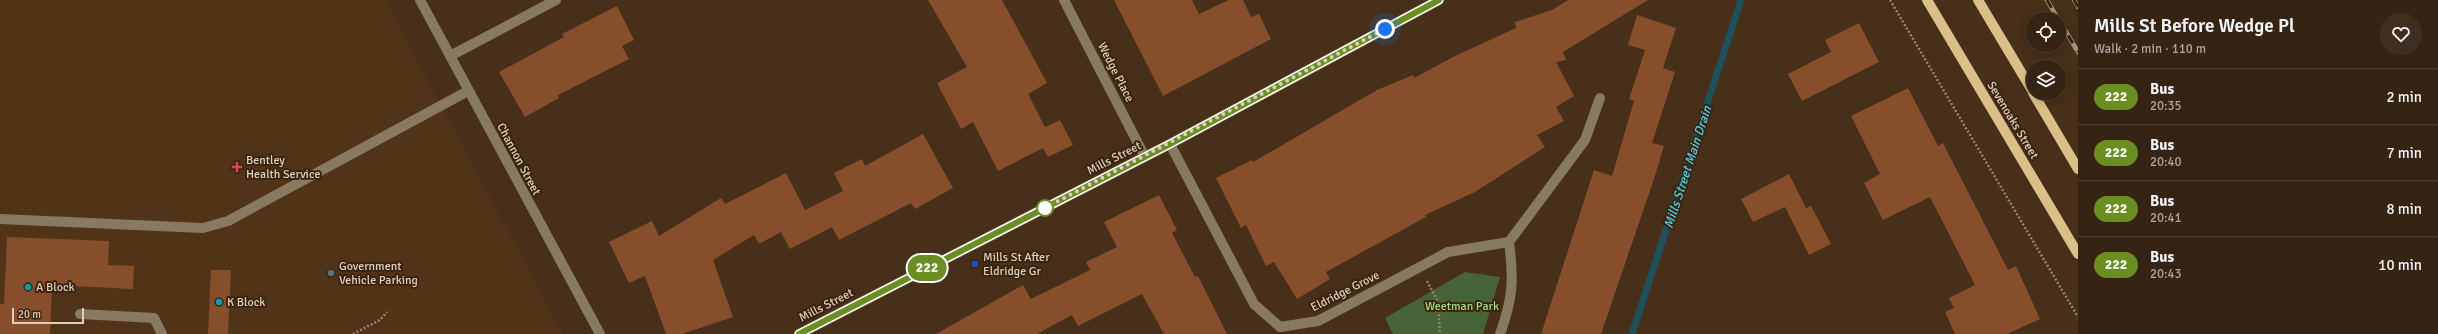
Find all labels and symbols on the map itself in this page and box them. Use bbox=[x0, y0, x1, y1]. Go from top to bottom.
your location bbox=[1375, 19, 1395, 39]
street label: Wedge Place bbox=[1094, 40, 1137, 105]
street label: Sevenoaks Street bbox=[1984, 79, 2042, 162]
water label: Mills Street Main Drain bbox=[1661, 103, 1716, 231]
street label: Channon Street bbox=[493, 121, 544, 198]
street label: Mills Street bbox=[1085, 138, 1144, 179]
place label: Bentley Health Service bbox=[246, 153, 320, 182]
marker: Bentley Health Service bbox=[231, 161, 243, 173]
unlabelled marker bbox=[1036, 199, 1054, 217]
place label: Mills St After Eldridge Gr bbox=[983, 250, 1050, 279]
line badge: 222 bbox=[904, 255, 950, 281]
place label: Government Vehicle Parking bbox=[339, 259, 418, 288]
marker: Mills St After Eldridge Gr bbox=[970, 259, 980, 269]
marker: Government Vehicle Parking bbox=[326, 268, 336, 278]
street label: Eldridge Grove bbox=[1308, 268, 1382, 315]
place label: A Block bbox=[36, 280, 75, 295]
marker: A Block bbox=[23, 282, 33, 292]
street label: Mills Street bbox=[797, 285, 856, 326]
place label: K Block bbox=[227, 295, 265, 310]
marker: K Block bbox=[214, 297, 224, 307]
park label: Weetman Park bbox=[1425, 299, 1499, 314]
scale bar bbox=[12, 306, 84, 325]

